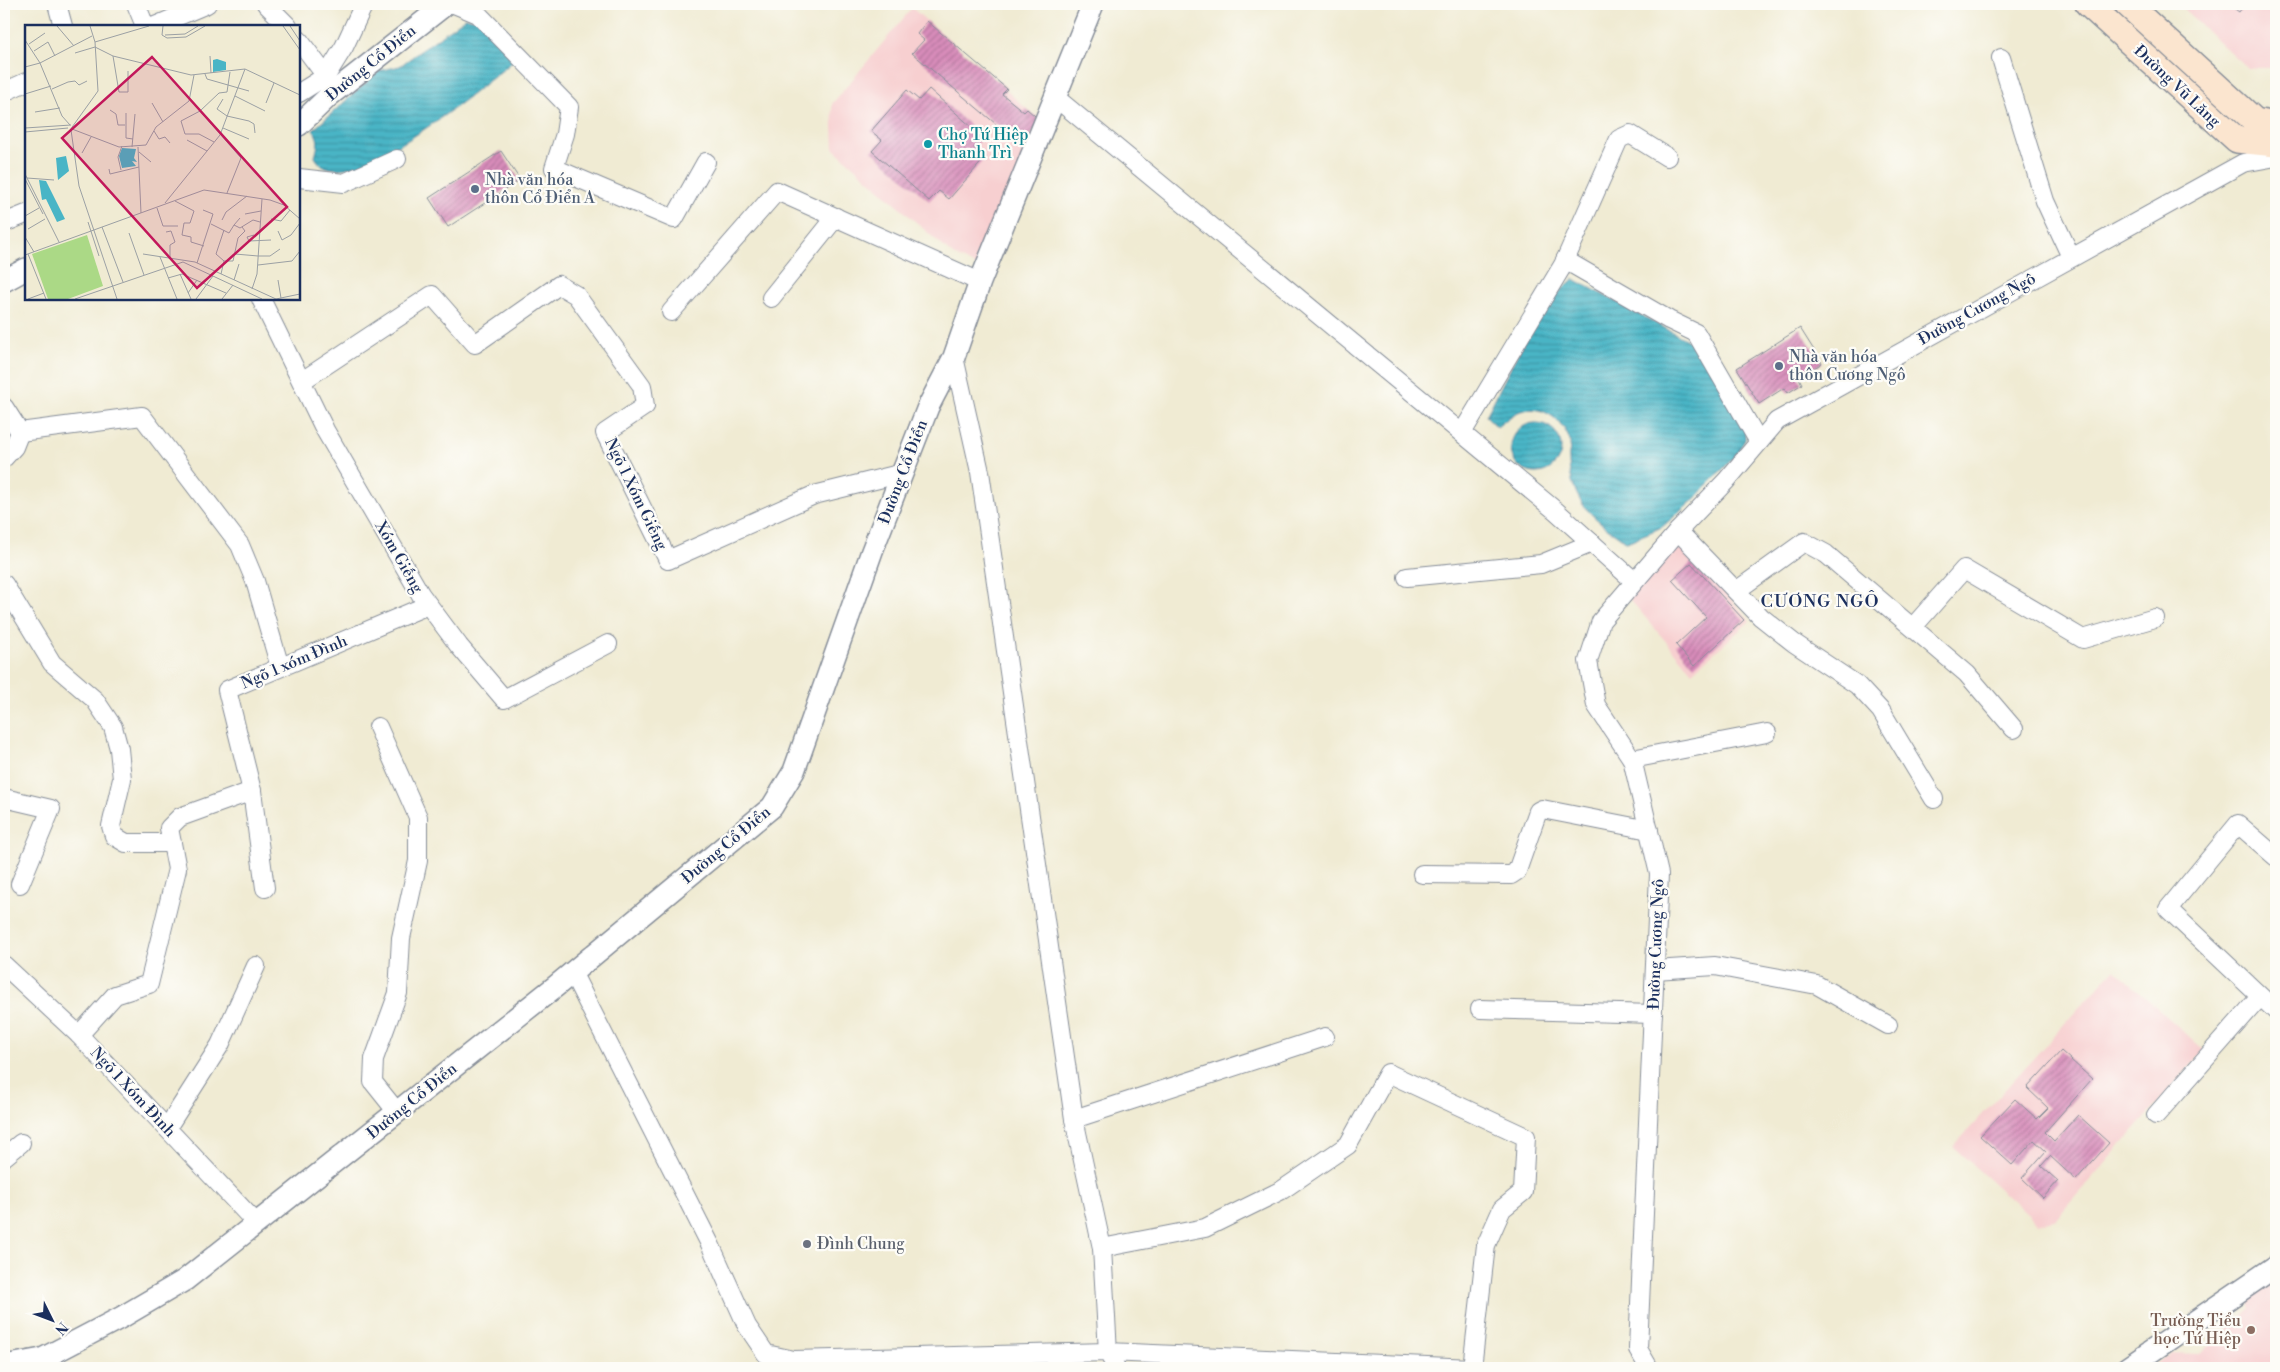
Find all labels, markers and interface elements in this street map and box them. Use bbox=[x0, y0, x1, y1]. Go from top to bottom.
street label: Đường Cổ Điển bbox=[322, 20, 420, 105]
inset map bbox=[25, 25, 300, 300]
street label: Đường Vũ Lăng bbox=[2130, 41, 2225, 132]
place label: Chợ Tứ Hiệp Thanh Trì bbox=[938, 125, 1029, 163]
marker: Chợ Tứ Hiệp Thanh Trì bbox=[922, 138, 934, 150]
place label: Nhà văn hóa thôn Cổ Điển A bbox=[485, 170, 596, 208]
marker: Nhà văn hóa thôn Cổ Điển A bbox=[469, 183, 481, 195]
street label: Đường Cương Ngô bbox=[1915, 268, 2039, 350]
place label: Nhà văn hóa thôn Cương Ngô bbox=[1789, 347, 1906, 385]
marker: Nhà văn hóa thôn Cương Ngô bbox=[1773, 360, 1785, 372]
street label: Đường Cổ Điển bbox=[874, 417, 932, 527]
street label: Ngõ 1 Xóm Giếng bbox=[600, 435, 672, 554]
street label: Xóm Giếng bbox=[370, 517, 428, 597]
district label: CƯƠNG NGÔ bbox=[1761, 590, 1879, 613]
street label: Ngõ 1 xóm Đình bbox=[238, 630, 351, 693]
street label: Đường Cổ Điển bbox=[677, 802, 775, 888]
street label: Đường Cương Ngô bbox=[1644, 878, 1668, 1010]
street label: Ngõ 1 Xóm Đình bbox=[86, 1043, 180, 1142]
street label: Đường Cổ Điển bbox=[363, 1058, 461, 1143]
place label: Đình Chung bbox=[817, 1234, 905, 1254]
marker: Đình Chung bbox=[801, 1238, 813, 1250]
north arrow bbox=[28, 1294, 78, 1344]
place label: Trường Tiểu học Tứ Hiệp bbox=[2150, 1311, 2241, 1349]
text: N bbox=[51, 1318, 71, 1338]
marker: Trường Tiểu học Tứ Hiệp bbox=[2245, 1324, 2257, 1336]

